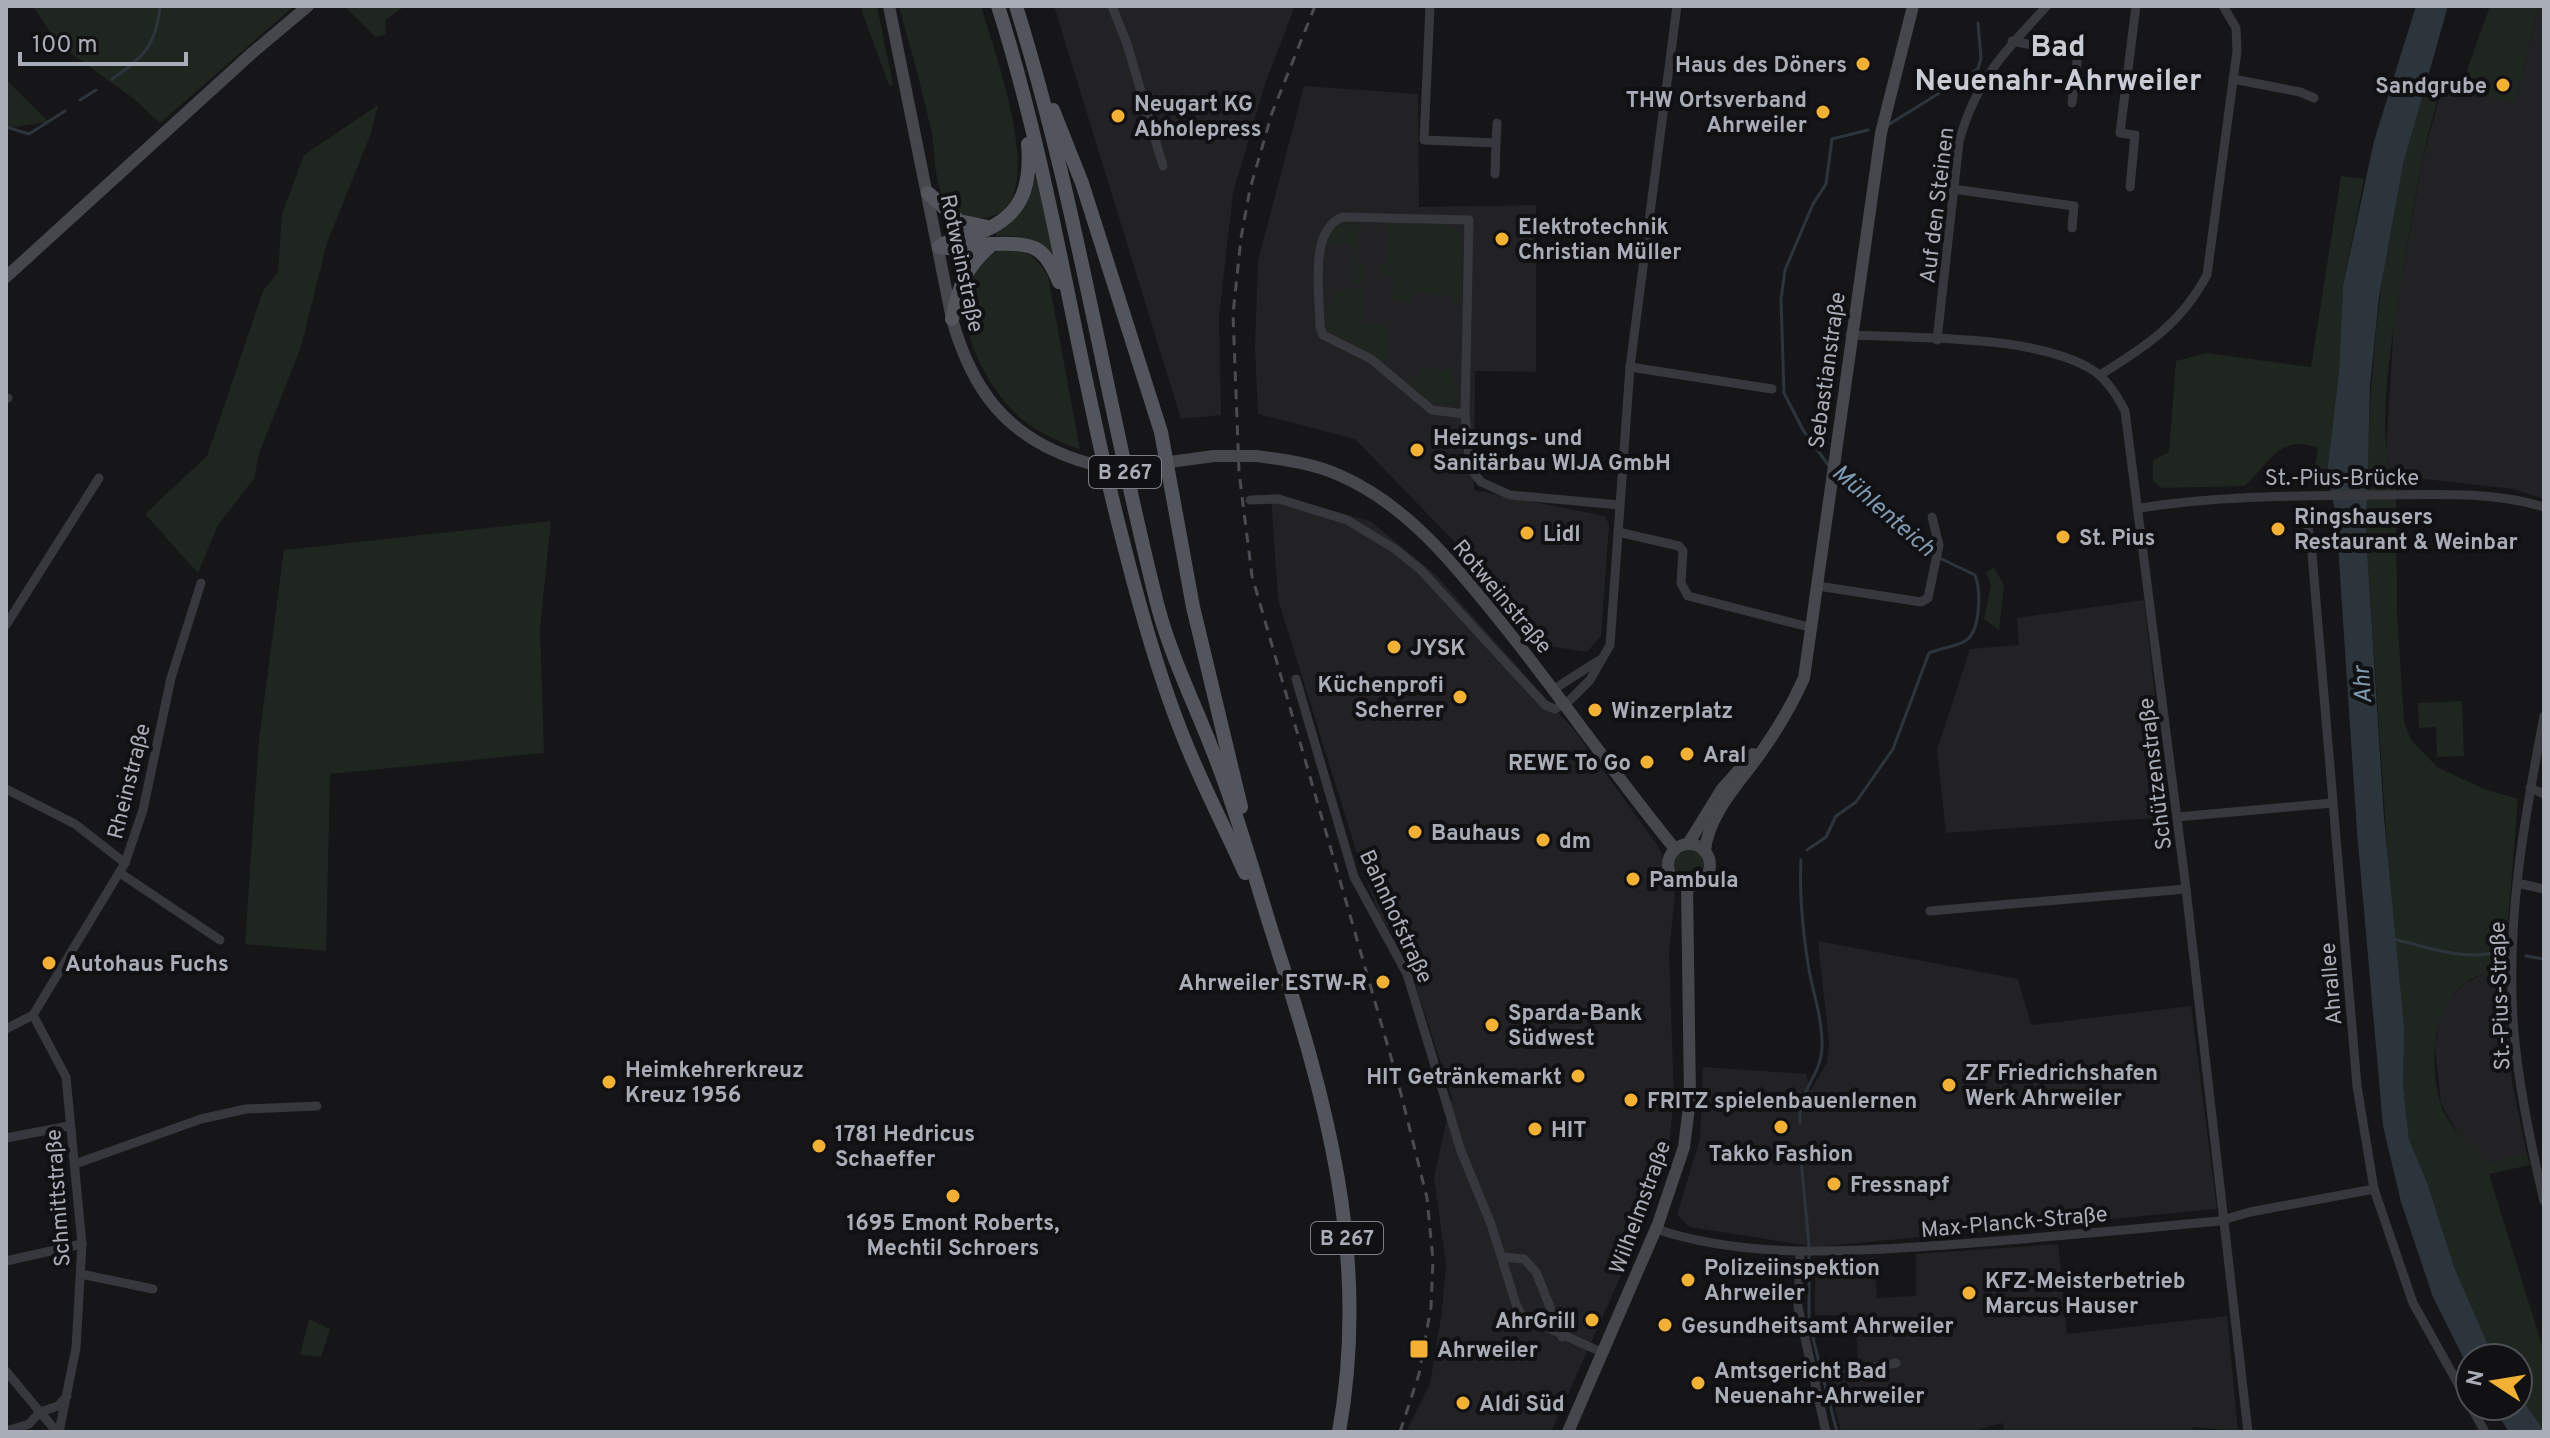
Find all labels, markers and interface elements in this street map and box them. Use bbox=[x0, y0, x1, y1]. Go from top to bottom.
scale bar bbox=[20, 16, 186, 66]
district label: Bad Neuenahr-Ahrweiler bbox=[1914, 30, 2202, 101]
text: 100 m bbox=[32, 31, 98, 61]
place label: Haus des Döners bbox=[1675, 53, 1847, 80]
marker: Haus des Döners bbox=[1854, 55, 1872, 73]
place label: Sandgrube bbox=[2375, 74, 2487, 101]
marker: Sandgrube bbox=[2494, 76, 2512, 94]
place label: THW Ortsverband Ahrweiler bbox=[1626, 88, 1807, 140]
place label: Neugart KG Abholepress bbox=[1134, 92, 1262, 144]
marker: THW Ortsverband Ahrweiler bbox=[1814, 103, 1832, 121]
marker: Neugart KG Abholepress bbox=[1109, 107, 1127, 125]
street label: Auf den Steinen bbox=[1915, 126, 1961, 285]
street label: Rotweinstraße bbox=[933, 192, 988, 335]
place label: Elektrotechnik Christian Müller bbox=[1518, 215, 1681, 267]
marker: Elektrotechnik Christian Müller bbox=[1493, 230, 1511, 248]
street label: Sebastianstraße bbox=[1804, 290, 1853, 450]
place label: Heizungs- und Sanitärbau WIJA GmbH bbox=[1433, 426, 1671, 478]
marker: Heizungs- und Sanitärbau WIJA GmbH bbox=[1408, 441, 1426, 459]
road number: B 267 bbox=[1089, 456, 1161, 488]
water label: Mühlenteich bbox=[1825, 459, 1940, 564]
street label: St.-Pius-Brücke bbox=[2265, 466, 2419, 493]
place label: Ringshausers Restaurant & Weinbar bbox=[2294, 505, 2518, 557]
marker: Ringshausers Restaurant & Weinbar bbox=[2269, 520, 2287, 538]
place label: Lidl bbox=[1543, 522, 1581, 549]
marker: Lidl bbox=[1518, 524, 1536, 542]
place label: St. Pius bbox=[2079, 526, 2155, 553]
marker: St. Pius bbox=[2054, 528, 2072, 546]
street label: Rotweinstraße bbox=[1446, 535, 1557, 660]
place label: JYSK bbox=[1410, 636, 1466, 663]
marker: JYSK bbox=[1385, 638, 1403, 656]
water label: Ahr bbox=[2348, 663, 2380, 705]
place label: Küchenprofi Scherrer bbox=[1317, 673, 1444, 725]
marker: Küchenprofi Scherrer bbox=[1451, 688, 1469, 706]
street label: Schützenstraße bbox=[2134, 696, 2179, 851]
place label: Winzerplatz bbox=[1611, 699, 1733, 726]
marker: Winzerplatz bbox=[1586, 701, 1604, 719]
street label: Rheinstraße bbox=[103, 721, 158, 842]
place label: Aral bbox=[1703, 743, 1746, 770]
marker: Aral bbox=[1678, 745, 1696, 763]
place label: REWE To Go bbox=[1508, 751, 1631, 778]
marker: REWE To Go bbox=[1638, 753, 1656, 771]
place label: Bauhaus bbox=[1431, 821, 1521, 848]
marker: Bauhaus bbox=[1406, 823, 1424, 841]
place label: dm bbox=[1559, 829, 1591, 856]
marker: dm bbox=[1534, 831, 1552, 849]
street label: Bahnhofstraße bbox=[1352, 846, 1437, 988]
place label: Pambula bbox=[1649, 868, 1739, 895]
marker: Pambula bbox=[1624, 870, 1642, 888]
street label: St.-Pius-Straße bbox=[2485, 921, 2518, 1071]
street label: Ahrallee bbox=[2315, 941, 2350, 1026]
place label: Autohaus Fuchs bbox=[65, 952, 229, 979]
marker: Autohaus Fuchs bbox=[40, 954, 58, 972]
place label: Ahrweiler ESTW-R bbox=[1178, 971, 1367, 998]
marker: Ahrweiler ESTW-R bbox=[1374, 973, 1392, 991]
place label: Sparda-Bank Südwest bbox=[1508, 1001, 1642, 1053]
marker: Sparda-Bank Südwest bbox=[1483, 1016, 1501, 1034]
place label: Heimkehrerkreuz Kreuz 1956 bbox=[625, 1058, 804, 1110]
place label: ZF Friedrichshafen Werk Ahrweiler bbox=[1965, 1061, 2158, 1113]
place label: HIT Getränkemarkt bbox=[1366, 1065, 1562, 1092]
marker: HIT Getränkemarkt bbox=[1569, 1067, 1587, 1085]
marker: Heimkehrerkreuz Kreuz 1956 bbox=[600, 1073, 618, 1091]
marker: ZF Friedrichshafen Werk Ahrweiler bbox=[1940, 1076, 1958, 1094]
place label: FRITZ spielenbauenlernen bbox=[1647, 1089, 1917, 1116]
marker: FRITZ spielenbauenlernen bbox=[1622, 1091, 1640, 1109]
place label: HIT bbox=[1551, 1118, 1587, 1145]
marker: Takko Fashion bbox=[1772, 1118, 1790, 1136]
marker: HIT bbox=[1526, 1120, 1544, 1138]
place label: 1781 Hedricus Schaeffer bbox=[835, 1122, 975, 1174]
street label: Schmittstraße bbox=[41, 1128, 78, 1268]
marker: 1781 Hedricus Schaeffer bbox=[810, 1137, 828, 1155]
street label: Wilhelmstraße bbox=[1605, 1137, 1678, 1278]
place label: Takko Fashion bbox=[1709, 1142, 1853, 1169]
place label: Fressnapf bbox=[1850, 1173, 1949, 1200]
marker: Fressnapf bbox=[1825, 1175, 1843, 1193]
marker: 1695 Emont Roberts, Mechtil Schroers bbox=[944, 1187, 962, 1205]
street label: Max-Planck-Straße bbox=[1920, 1202, 2109, 1245]
place label: 1695 Emont Roberts, Mechtil Schroers bbox=[846, 1211, 1060, 1263]
road number: B 267 bbox=[1311, 1222, 1383, 1254]
place label: Polizeiinspektion Ahrweiler bbox=[1704, 1256, 1880, 1308]
place label: KFZ-Meisterbetrieb Marcus Hauser bbox=[1985, 1269, 2186, 1321]
marker: Polizeiinspektion Ahrweiler bbox=[1679, 1271, 1697, 1289]
marker: KFZ-Meisterbetrieb Marcus Hauser bbox=[1960, 1284, 1978, 1302]
place label: AhrGrill bbox=[1495, 1309, 1576, 1336]
marker: AhrGrill bbox=[1583, 1311, 1601, 1329]
place label: Gesundheitsamt Ahrweiler bbox=[1681, 1314, 1954, 1341]
marker: Gesundheitsamt Ahrweiler bbox=[1656, 1316, 1674, 1334]
marker: Ahrweiler bbox=[1408, 1338, 1430, 1360]
place label: Ahrweiler bbox=[1437, 1338, 1538, 1365]
north arrow bbox=[2454, 1342, 2534, 1422]
place label: Amtsgericht Bad Neuenahr-Ahrweiler bbox=[1714, 1359, 1924, 1411]
text: N bbox=[2462, 1368, 2492, 1389]
marker: Amtsgericht Bad Neuenahr-Ahrweiler bbox=[1689, 1374, 1707, 1392]
place label: Aldi Süd bbox=[1479, 1392, 1565, 1419]
marker: Aldi Süd bbox=[1454, 1394, 1472, 1412]

